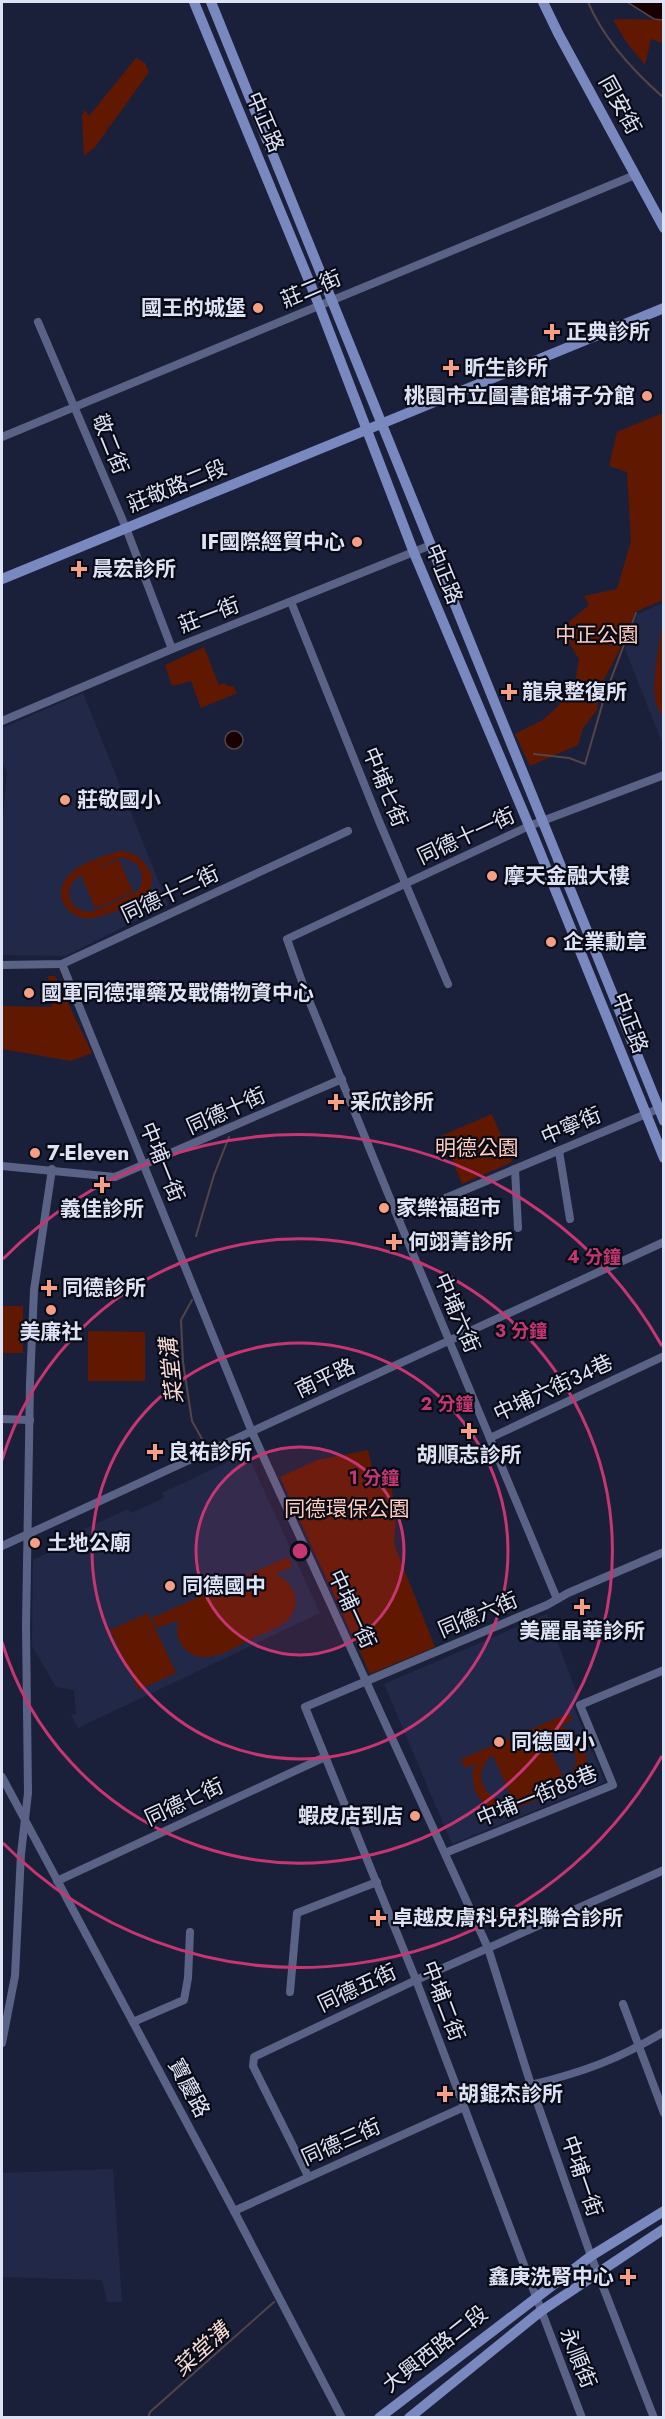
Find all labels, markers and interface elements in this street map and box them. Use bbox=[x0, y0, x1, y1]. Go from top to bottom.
street label: 同安街 bbox=[592, 70, 648, 140]
street label: 中正路 bbox=[239, 87, 291, 157]
street label: 莊二街 bbox=[276, 263, 346, 315]
place label: 國王的城堡 bbox=[141, 293, 246, 323]
marker: 國王的城堡 bbox=[251, 301, 265, 315]
place label: 正典診所 bbox=[566, 317, 650, 347]
marker: 正典診所 bbox=[543, 323, 561, 341]
place label: 昕生診所 bbox=[464, 353, 548, 383]
marker: 昕生診所 bbox=[442, 359, 460, 377]
place label: 桃園市立圖書館埔子分館 bbox=[404, 381, 635, 411]
marker: 桃園市立圖書館埔子分館 bbox=[640, 389, 654, 403]
street label: 敬二街 bbox=[84, 409, 136, 479]
street label: 莊敬路二段 bbox=[123, 452, 231, 520]
place label: IF國際經貿中心 bbox=[201, 527, 345, 557]
marker: IF國際經貿中心 bbox=[350, 535, 364, 549]
street label: 中正路 bbox=[418, 539, 470, 609]
place label: 晨宏診所 bbox=[92, 554, 176, 584]
marker: 晨宏診所 bbox=[70, 560, 88, 578]
street label: 莊一街 bbox=[174, 590, 244, 640]
park label: 中正公園 bbox=[555, 620, 639, 650]
place label: 龍泉整復所 bbox=[522, 677, 627, 707]
marker: 龍泉整復所 bbox=[500, 683, 518, 701]
street label: 中埔七街 bbox=[355, 742, 415, 832]
place label: 莊敬國小 bbox=[77, 785, 161, 815]
marker: 莊敬國小 bbox=[58, 793, 72, 807]
street label: 同德十一街 bbox=[412, 800, 520, 872]
street label: 同德十二街 bbox=[116, 858, 224, 930]
place label: 摩天金融大樓 bbox=[504, 861, 630, 891]
marker: 摩天金融大樓 bbox=[485, 869, 499, 883]
place label: 企業勳章 bbox=[563, 927, 647, 957]
marker: 企業勳章 bbox=[544, 935, 558, 949]
place label: 國軍同德彈藥及戰備物資中心 bbox=[41, 978, 314, 1008]
marker: 國軍同德彈藥及戰備物資中心 bbox=[22, 986, 36, 1000]
street label: 中正路 bbox=[605, 988, 655, 1058]
street label: 同德十街 bbox=[182, 1080, 270, 1142]
place label: 采欣診所 bbox=[350, 1087, 434, 1117]
marker: 采欣診所 bbox=[327, 1093, 345, 1111]
street label: 中寧街 bbox=[536, 1100, 606, 1152]
street label: 中埔一街 bbox=[132, 1117, 192, 1207]
park label: 明德公園 bbox=[435, 1133, 519, 1163]
place label: 7-Eleven bbox=[47, 1138, 129, 1168]
marker: 7-Eleven bbox=[28, 1146, 42, 1160]
marker: 義佳診所 bbox=[93, 1176, 111, 1194]
place label: 家樂福超市 bbox=[396, 1193, 501, 1223]
place label: 義佳診所 bbox=[60, 1194, 144, 1224]
marker: 家樂福超市 bbox=[377, 1201, 391, 1215]
place label: 何翊菁診所 bbox=[408, 1227, 513, 1257]
marker: 何翊菁診所 bbox=[385, 1233, 403, 1251]
text: 4 分鐘 bbox=[567, 1244, 621, 1270]
street label: 中埔六街 bbox=[427, 1268, 487, 1358]
place label: 同德診所 bbox=[62, 1273, 146, 1303]
marker: 同德診所 bbox=[40, 1279, 58, 1297]
marker: 美廉社 bbox=[44, 1303, 58, 1317]
place label: 美廉社 bbox=[20, 1317, 83, 1347]
text: 3 分鐘 bbox=[495, 1318, 547, 1344]
water label: 菜堂溝 bbox=[151, 1334, 190, 1405]
street label: 中埔六街34巷 bbox=[488, 1347, 618, 1429]
street label: 南平路 bbox=[290, 1351, 360, 1405]
text: 2 分鐘 bbox=[420, 1391, 474, 1417]
marker: 胡順志診所 bbox=[460, 1422, 478, 1440]
place label: 良祐診所 bbox=[168, 1437, 252, 1467]
place label: 胡順志診所 bbox=[417, 1440, 522, 1470]
marker: 良祐診所 bbox=[146, 1443, 164, 1461]
text: 1 分鐘 bbox=[349, 1465, 399, 1491]
park label: 同德環保公園 bbox=[284, 1494, 410, 1524]
place label: 土地公廟 bbox=[47, 1528, 131, 1558]
marker: 土地公廟 bbox=[28, 1536, 42, 1550]
centre of rings bbox=[290, 1541, 310, 1561]
street label: 中埔一街 bbox=[321, 1565, 383, 1653]
place label: 同德國中 bbox=[182, 1571, 266, 1601]
marker: 同德國中 bbox=[163, 1579, 177, 1593]
street label: 同德六街 bbox=[433, 1585, 523, 1645]
marker: 美麗晶華診所 bbox=[573, 1598, 591, 1616]
place label: 美麗晶華診所 bbox=[519, 1616, 645, 1646]
place label: 同德國小 bbox=[511, 1727, 595, 1757]
marker: 同德國小 bbox=[492, 1735, 506, 1749]
street label: 中埔一街88巷 bbox=[472, 1758, 602, 1834]
street label: 同德七街 bbox=[140, 1771, 228, 1833]
place label: 蝦皮店到店 bbox=[298, 1801, 403, 1831]
marker: 蝦皮店到店 bbox=[408, 1809, 422, 1823]
place label: 卓越皮膚科兒科聯合診所 bbox=[392, 1903, 623, 1933]
marker: 卓越皮膚科兒科聯合診所 bbox=[369, 1909, 387, 1927]
street label: 中埔二街 bbox=[414, 1956, 472, 2046]
street label: 同德五街 bbox=[313, 1957, 401, 2019]
street label: 寶慶路 bbox=[161, 2053, 217, 2123]
place label: 胡錕杰診所 bbox=[458, 2079, 563, 2109]
marker: 胡錕杰診所 bbox=[436, 2085, 454, 2103]
street label: 同德三街 bbox=[297, 2111, 385, 2173]
street label: 中埔一街 bbox=[554, 2131, 610, 2221]
place label: 鑫庚洗腎中心 bbox=[488, 2262, 614, 2292]
marker: 鑫庚洗腎中心 bbox=[619, 2268, 637, 2286]
street label: 大興西路二段 bbox=[376, 2298, 494, 2400]
water label: 菜堂溝 bbox=[166, 2313, 238, 2383]
street label: 永順街 bbox=[552, 2323, 604, 2393]

